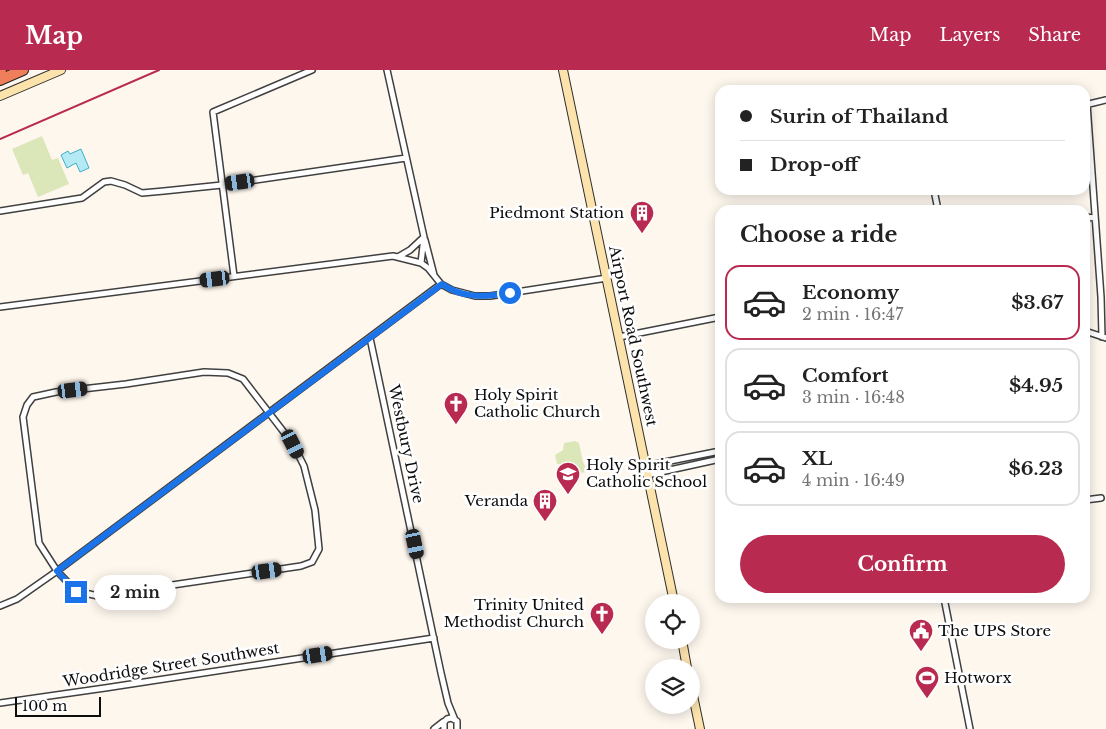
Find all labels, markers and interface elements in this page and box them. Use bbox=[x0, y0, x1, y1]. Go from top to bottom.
text: Map bbox=[25, 21, 83, 50]
text: Map bbox=[870, 24, 911, 46]
text: Layers bbox=[939, 24, 1000, 46]
text: Share bbox=[1028, 24, 1081, 46]
text: Surin of Thailand bbox=[770, 105, 948, 128]
text: Drop-off bbox=[770, 153, 859, 176]
car bbox=[224, 172, 255, 192]
building icon: Piedmont Station bbox=[629, 200, 655, 234]
place label: Piedmont Station bbox=[489, 203, 624, 222]
text: Choose a ride bbox=[740, 221, 897, 248]
street label: Airport Road Southwest bbox=[605, 243, 662, 428]
car bbox=[199, 270, 230, 288]
icon: car bbox=[742, 280, 787, 325]
text: Economy bbox=[802, 281, 899, 304]
route start bbox=[499, 282, 521, 304]
text: $3.67 bbox=[1011, 291, 1063, 314]
text: 2 min · 16:47 bbox=[802, 304, 903, 324]
icon: car bbox=[742, 363, 787, 408]
text: Comfort bbox=[802, 364, 889, 387]
text: $4.95 bbox=[1009, 374, 1063, 397]
car bbox=[57, 381, 88, 399]
street label: Westbury Drive bbox=[384, 382, 428, 505]
place label: Holy Spirit Catholic Church bbox=[474, 385, 600, 421]
text: 3 min · 16:48 bbox=[802, 387, 905, 407]
church icon: Holy Spirit Catholic Church bbox=[443, 391, 469, 425]
car bbox=[279, 427, 306, 461]
icon: car bbox=[742, 446, 787, 491]
text: XL bbox=[802, 447, 832, 470]
place label: Holy Spirit Catholic School bbox=[586, 455, 707, 491]
text: $6.23 bbox=[1009, 457, 1063, 480]
school or university icon: Holy Spirit Catholic School bbox=[555, 461, 581, 495]
text: 4 min · 16:49 bbox=[802, 470, 905, 490]
building icon: Veranda bbox=[532, 488, 558, 522]
place label: Veranda bbox=[464, 491, 529, 510]
car bbox=[404, 528, 425, 560]
button: Confirm bbox=[740, 535, 1065, 593]
car bbox=[251, 561, 282, 581]
callout: 2 min bbox=[94, 574, 176, 610]
route end bbox=[65, 581, 87, 603]
text: 2 min bbox=[110, 582, 160, 602]
map controls bbox=[645, 594, 700, 714]
button: locate bbox=[645, 594, 700, 649]
place label: Trinity United Methodist Church bbox=[444, 595, 584, 631]
church icon: Trinity United Methodist Church bbox=[589, 601, 615, 635]
public building icon: The UPS Store bbox=[908, 618, 934, 652]
place label: The UPS Store bbox=[938, 621, 1051, 640]
street label: Woodridge Street Southwest bbox=[60, 638, 281, 691]
car bbox=[302, 645, 333, 665]
button: layers bbox=[645, 659, 700, 714]
sports icon: Hotworx bbox=[914, 665, 940, 699]
place label: Hotworx bbox=[944, 668, 1012, 687]
scale bar bbox=[15, 694, 101, 717]
text: 100 m bbox=[22, 697, 67, 715]

